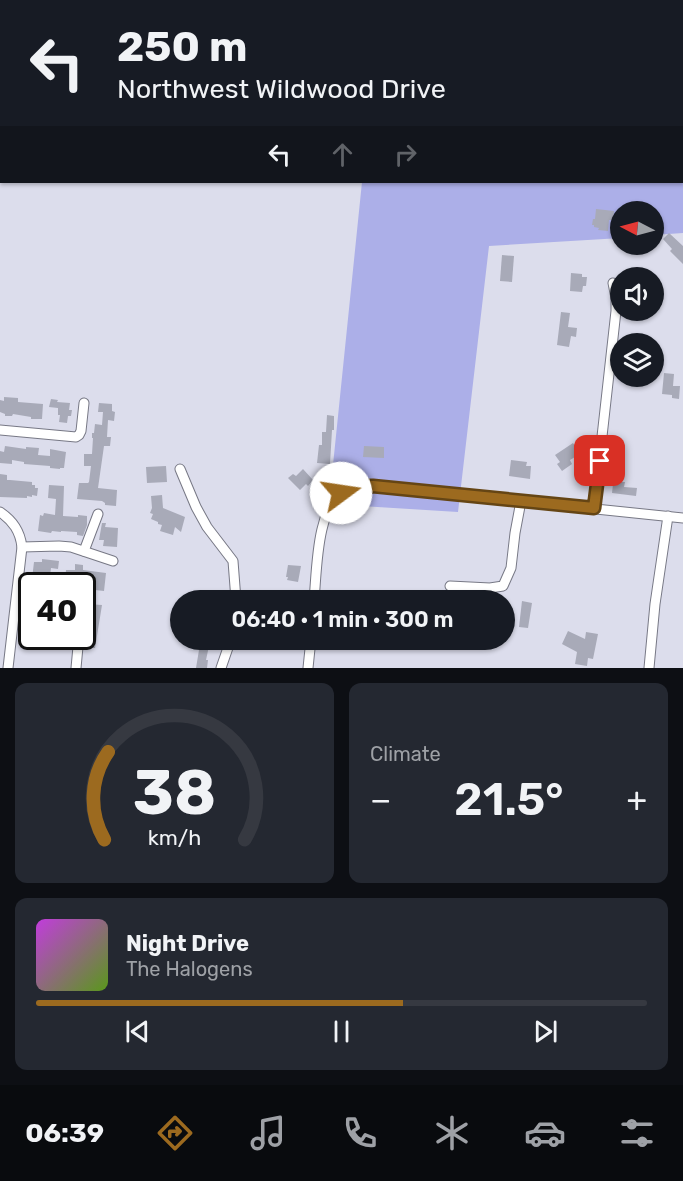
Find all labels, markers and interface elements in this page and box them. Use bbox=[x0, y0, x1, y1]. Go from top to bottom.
text: 250 m bbox=[117, 22, 247, 72]
icon: left bbox=[18, 24, 96, 102]
text: Northwest Wildwood Drive bbox=[117, 73, 446, 105]
icon: left bbox=[263, 138, 296, 171]
icon: ahead bbox=[326, 138, 359, 171]
icon: right bbox=[389, 138, 422, 171]
north arrow bbox=[610, 201, 664, 255]
map controls bbox=[610, 201, 664, 387]
button: sound bbox=[610, 267, 664, 321]
button: layers bbox=[610, 333, 664, 387]
pin bbox=[574, 435, 625, 486]
icon: arrive bbox=[583, 444, 616, 477]
position arrow bbox=[309, 461, 373, 525]
speed limit sign: 40 bbox=[18, 572, 96, 650]
text: 06:40 · 1 min · 300 m bbox=[231, 606, 454, 633]
text: Climate bbox=[370, 742, 441, 766]
text: 38 bbox=[133, 756, 216, 830]
text: 21.5° bbox=[454, 773, 564, 826]
text: − bbox=[370, 780, 391, 819]
text: + bbox=[626, 780, 647, 819]
text: km/h bbox=[148, 825, 201, 850]
text: Night Drive bbox=[126, 930, 249, 957]
text: The Halogens bbox=[126, 957, 253, 981]
icon: previous bbox=[121, 1015, 154, 1048]
icon: pause bbox=[325, 1015, 358, 1048]
icon: next bbox=[529, 1015, 562, 1048]
icon: directions bbox=[154, 1112, 196, 1154]
icon: music bbox=[247, 1112, 289, 1154]
icon: phone bbox=[339, 1112, 381, 1154]
icon: climate bbox=[431, 1112, 473, 1154]
icon: car bbox=[524, 1112, 566, 1154]
icon: filters bbox=[616, 1112, 658, 1154]
text: 06:39 bbox=[25, 1117, 104, 1149]

